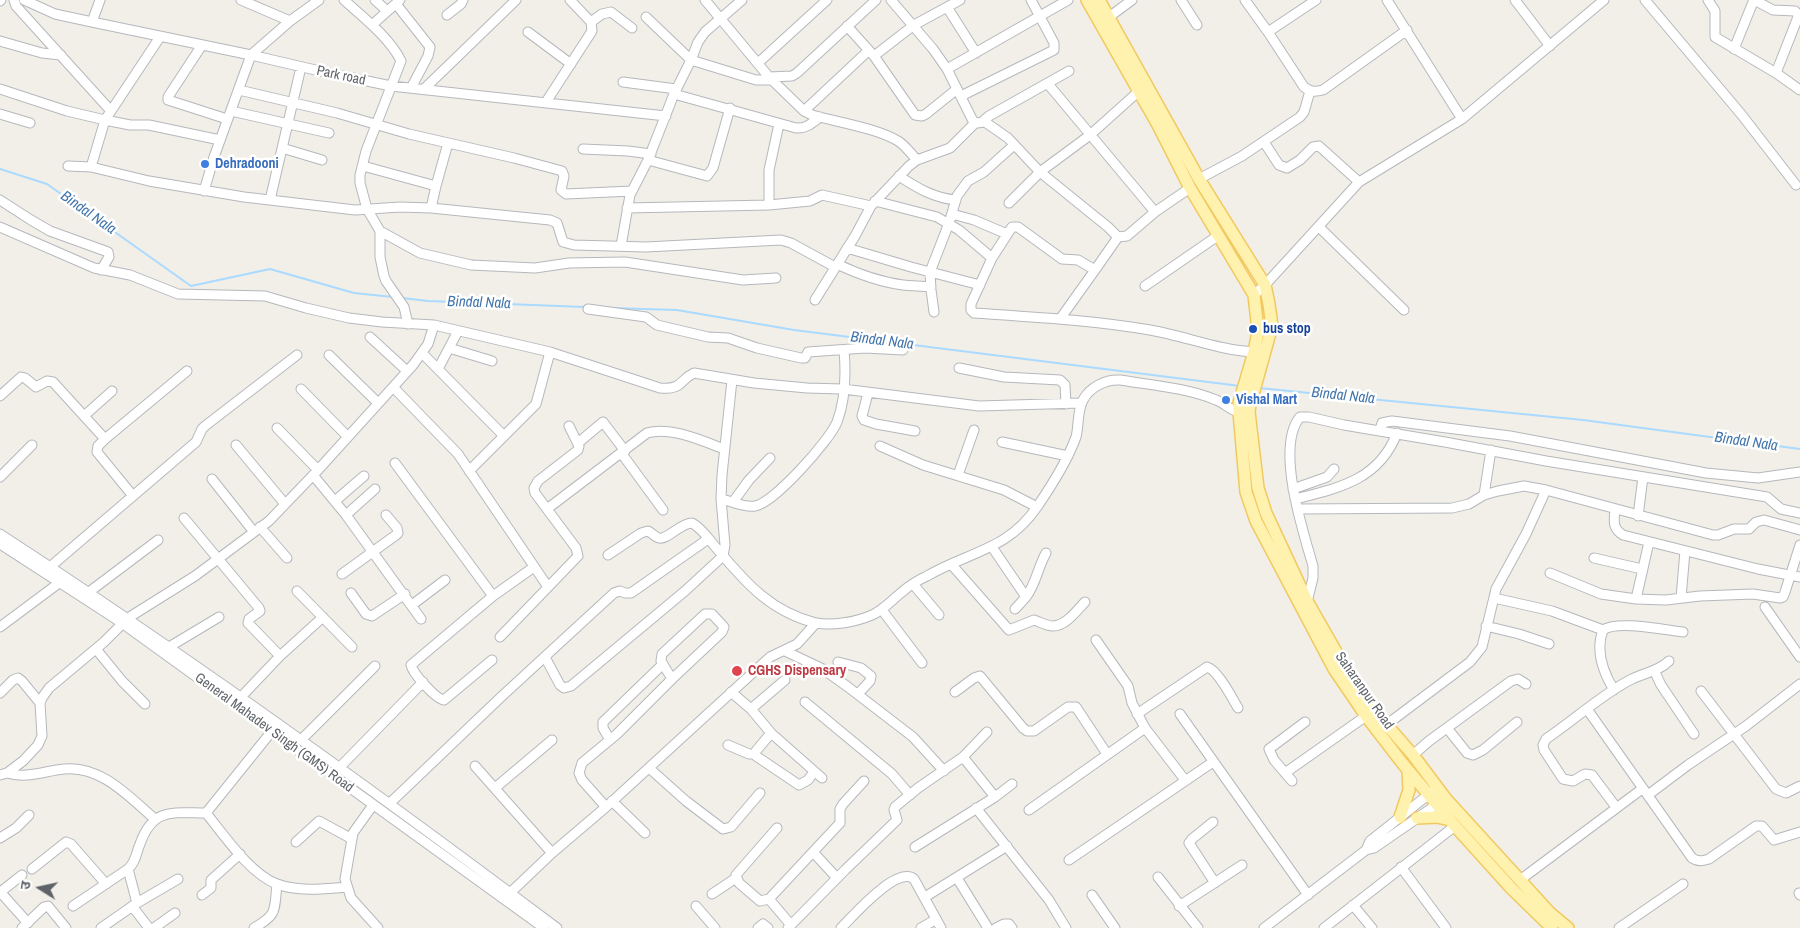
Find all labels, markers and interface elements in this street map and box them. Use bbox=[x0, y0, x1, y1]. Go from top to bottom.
street label: Park road bbox=[315, 63, 367, 89]
place label: Dehradooni bbox=[215, 156, 279, 172]
marker: Dehradooni bbox=[199, 158, 211, 170]
water label: Bindal Nala bbox=[57, 187, 119, 239]
water label: Bindal Nala bbox=[447, 293, 511, 313]
place label: bus stop bbox=[1263, 321, 1311, 337]
marker: bus stop bbox=[1247, 323, 1259, 335]
water label: Bindal Nala bbox=[849, 328, 915, 354]
water label: Bindal Nala bbox=[1310, 384, 1376, 408]
place label: Vishal Mart bbox=[1236, 392, 1297, 408]
marker: Vishal Mart bbox=[1220, 394, 1232, 406]
water label: Bindal Nala bbox=[1713, 429, 1779, 455]
street label: Saharanpur Road bbox=[1331, 649, 1397, 733]
place label: CGHS Dispensary bbox=[748, 663, 846, 679]
marker: CGHS Dispensary bbox=[730, 664, 744, 678]
street label: General Mahadev Singh (GMS) Road bbox=[191, 670, 357, 796]
north arrow bbox=[15, 863, 65, 913]
text: उ bbox=[16, 880, 35, 891]

